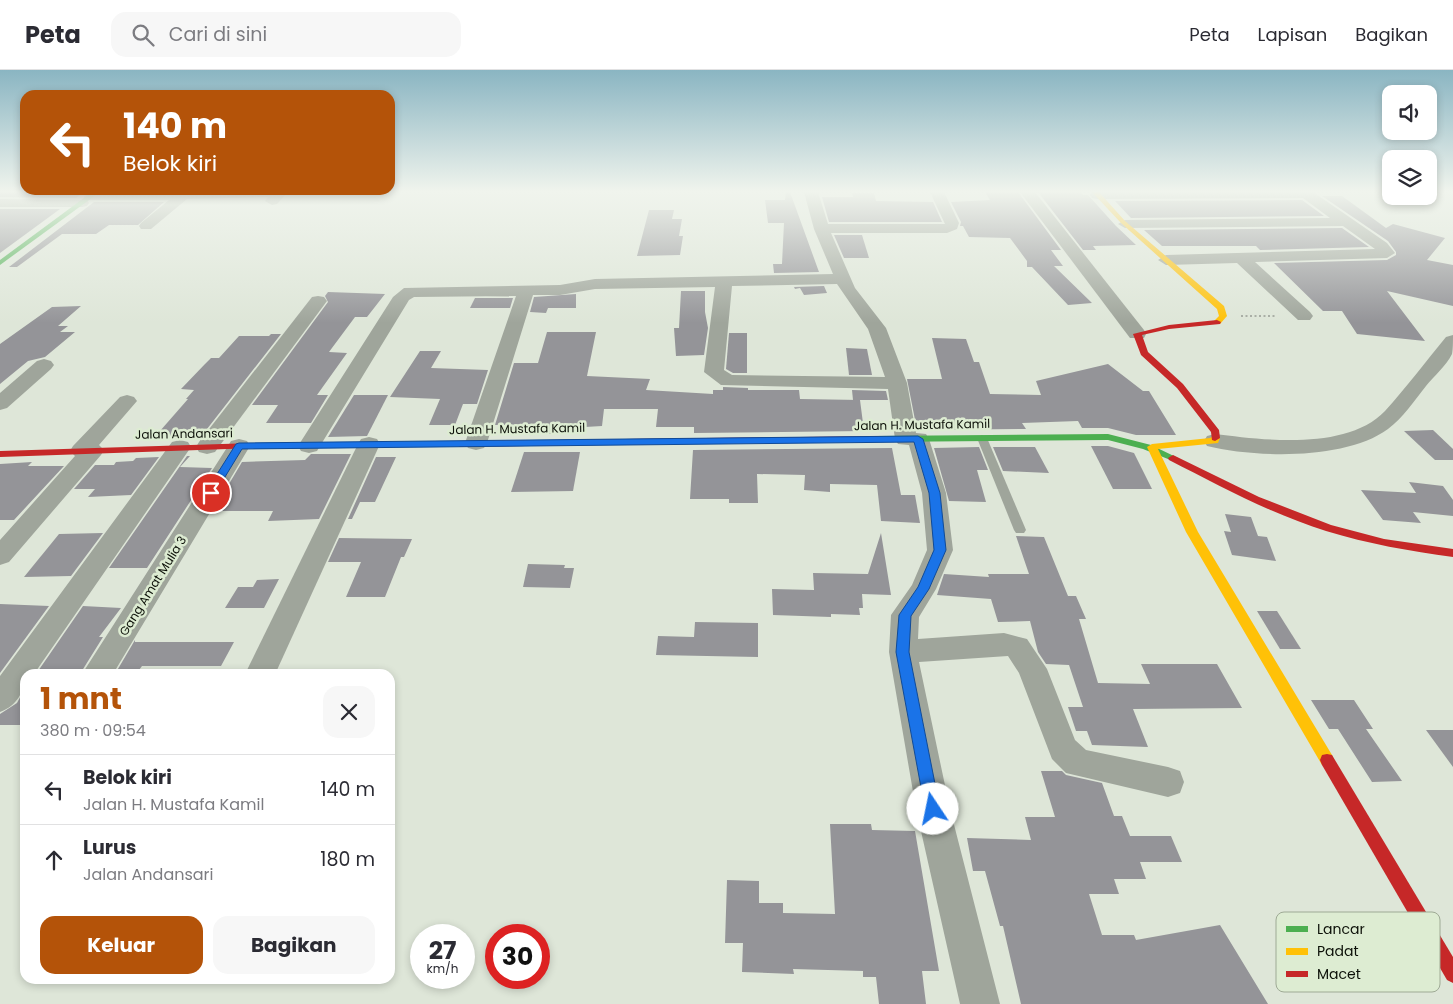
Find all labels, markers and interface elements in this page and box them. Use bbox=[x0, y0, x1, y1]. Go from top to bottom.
search box bbox=[111, 12, 461, 57]
text: Peta bbox=[25, 18, 81, 51]
icon: search bbox=[129, 21, 157, 49]
text: Cari di sini bbox=[169, 21, 267, 48]
text: Peta bbox=[1189, 22, 1230, 47]
text: Lapisan bbox=[1258, 22, 1327, 47]
text: Bagikan bbox=[1355, 22, 1428, 47]
map controls bbox=[1382, 85, 1437, 205]
button: sound bbox=[1382, 85, 1437, 140]
text: 140 m bbox=[123, 101, 227, 150]
icon: left bbox=[40, 110, 105, 175]
text: Belok kiri bbox=[123, 148, 217, 179]
button: layers bbox=[1382, 150, 1437, 205]
street label: Jalan H. Mustafa Kamil bbox=[854, 415, 990, 434]
street label: Jalan H. Mustafa Kamil bbox=[449, 419, 585, 438]
street label: Jalan Andansari bbox=[135, 424, 233, 443]
pin bbox=[190, 472, 232, 514]
icon: arrive bbox=[197, 479, 225, 507]
street label: Gang Amat Mulia 3 bbox=[115, 533, 190, 639]
text: 1 mnt bbox=[40, 677, 122, 720]
button: close bbox=[323, 686, 375, 738]
text: 380 m · 09:54 bbox=[40, 719, 146, 742]
text: Belok kiri bbox=[83, 764, 172, 791]
icon: left bbox=[40, 776, 68, 804]
text: 140 m bbox=[320, 776, 375, 803]
position arrow bbox=[906, 782, 958, 834]
text: Jalan H. Mustafa Kamil bbox=[83, 793, 264, 816]
text: Lurus bbox=[83, 834, 136, 861]
icon: ahead bbox=[40, 846, 68, 874]
text: 180 m bbox=[320, 846, 375, 873]
text: Jalan Andansari bbox=[83, 863, 214, 886]
legend bbox=[1276, 912, 1440, 992]
button: Keluar bbox=[40, 916, 203, 974]
button: Bagikan bbox=[213, 916, 375, 974]
text: Lancar bbox=[1317, 919, 1365, 939]
speed limit sign: 30 bbox=[485, 924, 550, 989]
text: 27 bbox=[429, 933, 456, 968]
text: Padat bbox=[1317, 941, 1359, 961]
text: km/h bbox=[427, 960, 458, 977]
text: Macet bbox=[1317, 964, 1361, 984]

